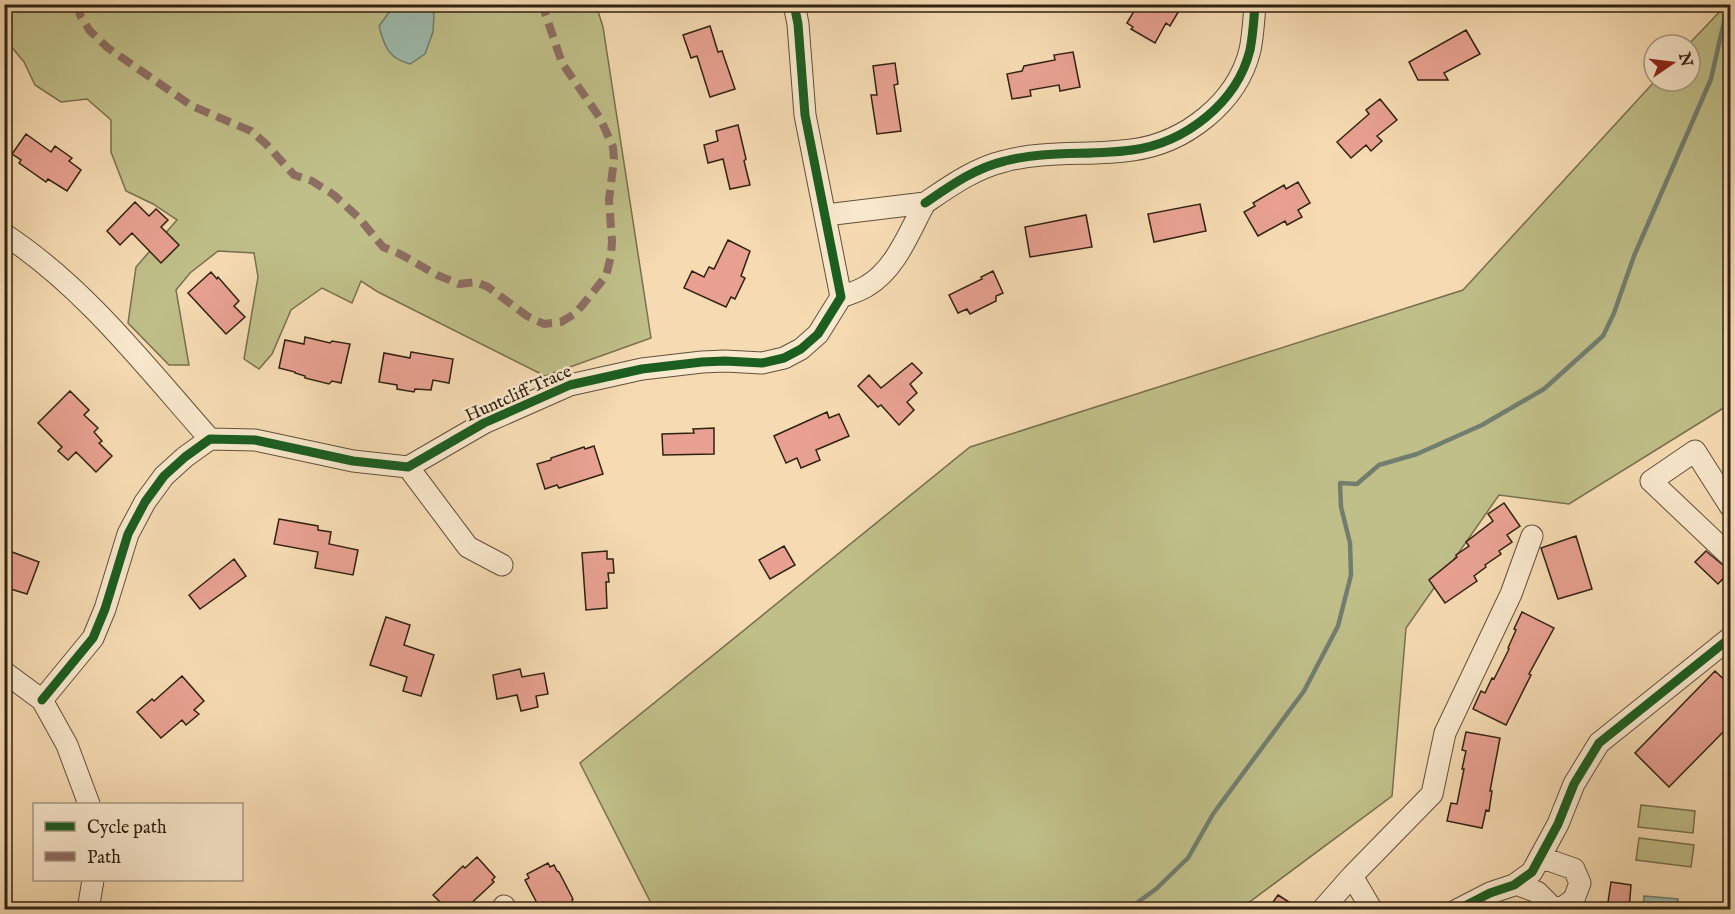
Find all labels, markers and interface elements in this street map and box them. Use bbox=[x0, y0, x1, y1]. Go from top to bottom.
north arrow bbox=[1642, 33, 1702, 93]
text: N bbox=[1673, 50, 1696, 69]
street label: Huntcliff Trace bbox=[462, 361, 576, 428]
legend bbox=[33, 803, 243, 881]
text: Cycle path bbox=[87, 817, 167, 840]
text: Path bbox=[87, 847, 121, 870]

